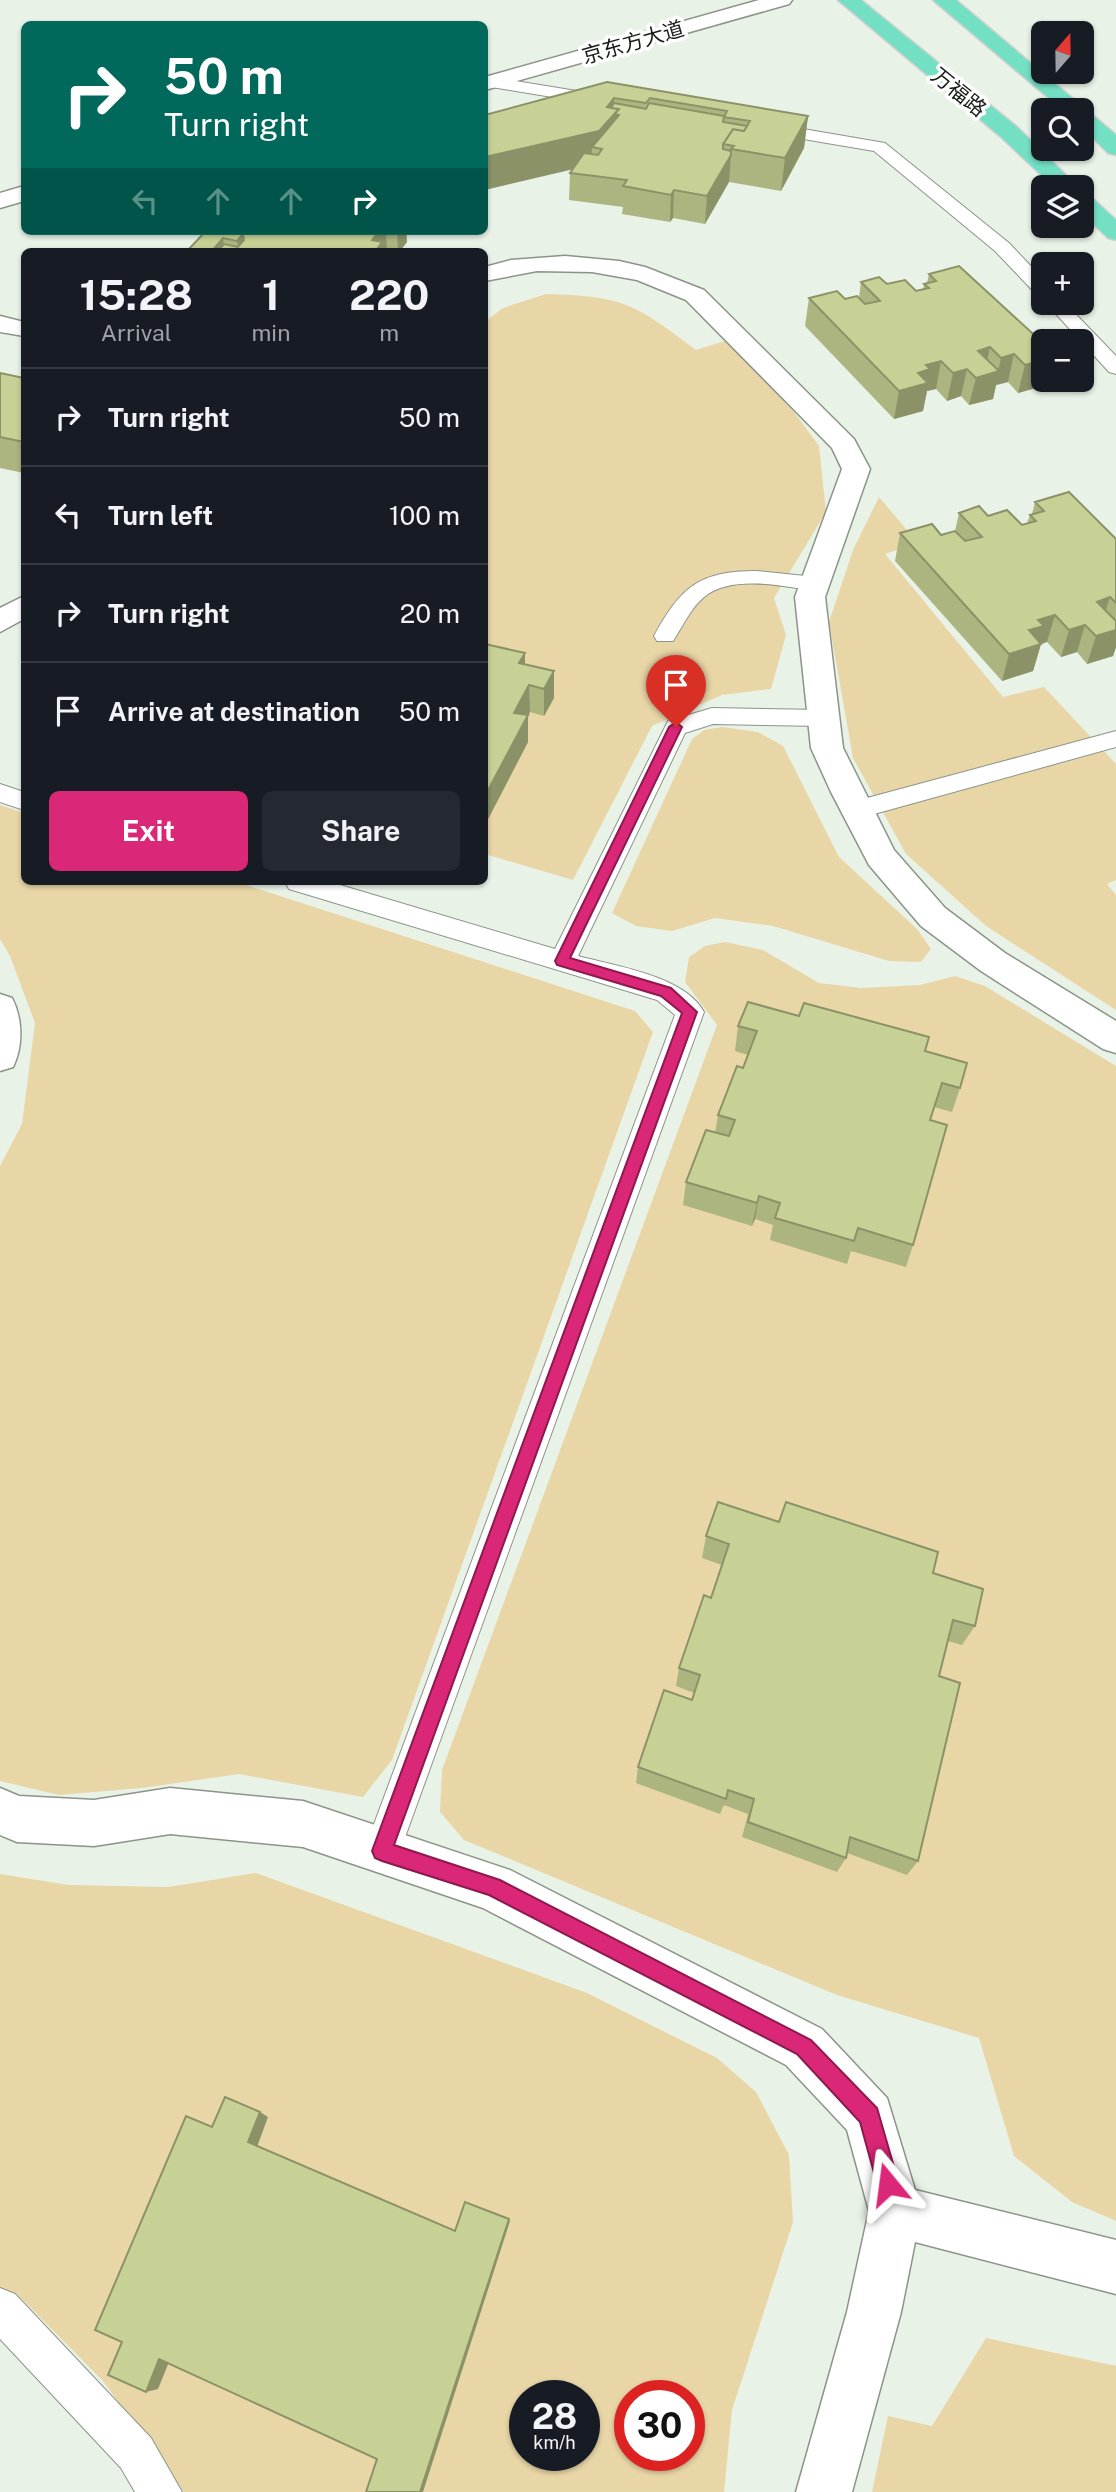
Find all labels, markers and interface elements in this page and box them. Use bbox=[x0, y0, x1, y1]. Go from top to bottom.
street label: 京东方大道 bbox=[579, 16, 687, 68]
north arrow bbox=[1031, 21, 1094, 84]
map controls bbox=[1031, 21, 1094, 392]
text: 50 m bbox=[164, 47, 284, 105]
icon: right bbox=[49, 49, 140, 140]
street label: 万福路 bbox=[927, 62, 991, 122]
button: search bbox=[1031, 98, 1094, 161]
text: Turn right bbox=[164, 106, 309, 143]
button: layers bbox=[1031, 175, 1094, 238]
icon: left bbox=[126, 182, 164, 220]
icon: ahead bbox=[199, 182, 237, 220]
icon: ahead bbox=[272, 182, 310, 220]
icon: right bbox=[345, 182, 383, 220]
button: + bbox=[1031, 252, 1094, 315]
text: 15:28 bbox=[80, 270, 193, 319]
text: 1 bbox=[262, 270, 280, 319]
text: 220 bbox=[349, 270, 429, 319]
text: Arrival bbox=[101, 319, 172, 346]
text: min bbox=[251, 319, 290, 346]
text: m bbox=[379, 319, 399, 346]
button: − bbox=[1031, 329, 1094, 392]
icon: right bbox=[49, 398, 87, 436]
text: Turn right bbox=[108, 402, 230, 433]
text: 50 m bbox=[399, 402, 460, 433]
icon: left bbox=[49, 496, 87, 534]
text: Turn left bbox=[108, 500, 213, 531]
text: 100 m bbox=[389, 500, 460, 531]
icon: right bbox=[49, 594, 87, 632]
text: Turn right bbox=[108, 598, 230, 629]
text: 20 m bbox=[400, 598, 460, 629]
pin bbox=[646, 655, 706, 727]
icon: arrive bbox=[657, 666, 695, 704]
icon: arrive bbox=[49, 692, 87, 730]
text: Arrive at destination bbox=[108, 696, 360, 727]
text: 50 m bbox=[399, 696, 460, 727]
button: Exit bbox=[49, 791, 248, 871]
button: Share bbox=[262, 791, 460, 871]
position arrow bbox=[851, 2147, 925, 2221]
speed limit sign: 30 bbox=[614, 2380, 705, 2471]
text: 28 bbox=[532, 2396, 577, 2437]
text: km/h bbox=[533, 2432, 576, 2453]

